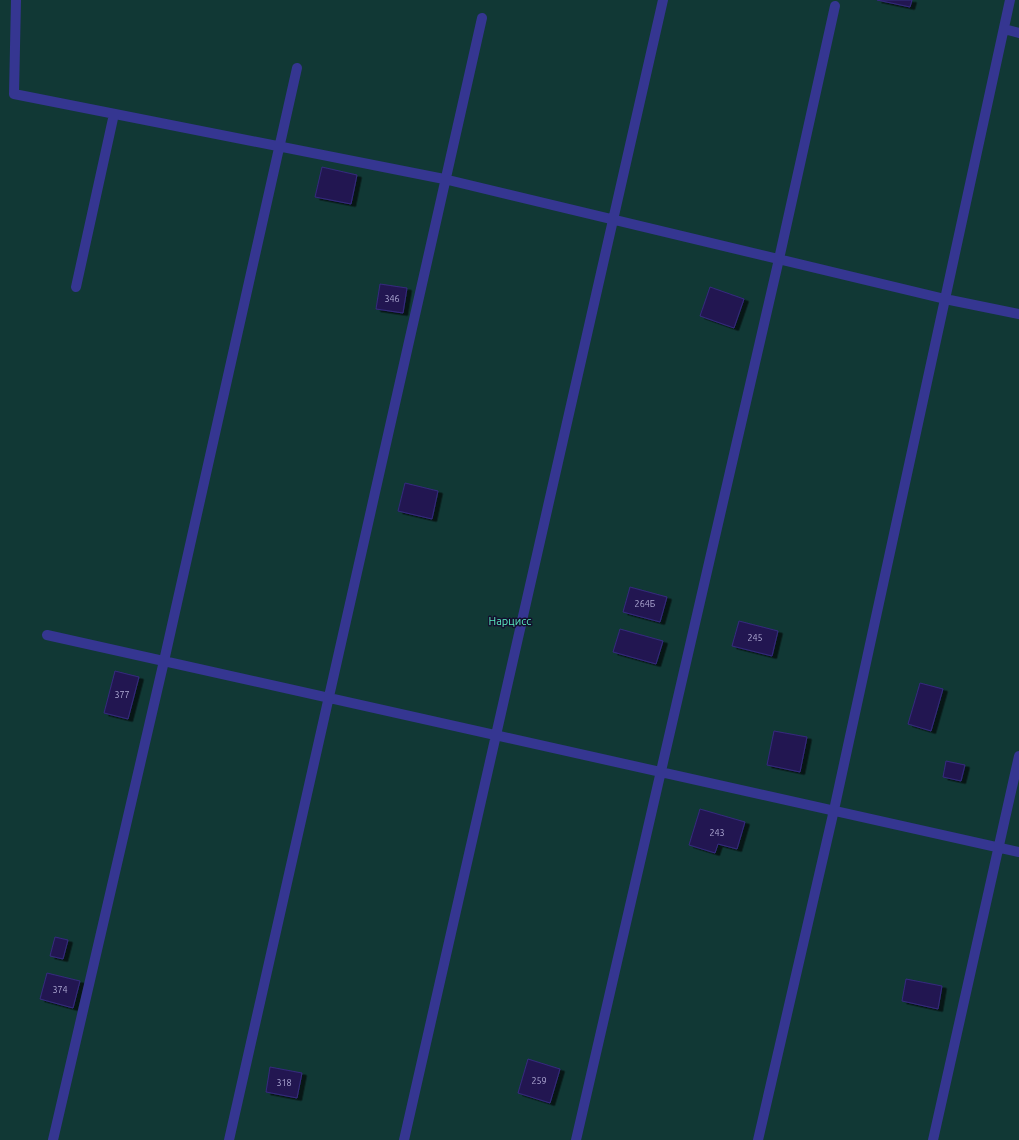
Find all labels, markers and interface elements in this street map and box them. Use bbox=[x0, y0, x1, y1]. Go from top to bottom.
house number: 346 bbox=[384, 294, 400, 304]
house number: 264Б bbox=[635, 599, 656, 609]
park label: Нарцисс bbox=[489, 615, 531, 627]
house number: 245 bbox=[747, 633, 763, 643]
house number: 377 bbox=[114, 690, 130, 700]
house number: 243 bbox=[709, 828, 725, 838]
house number: 374 bbox=[52, 985, 68, 995]
house number: 259 bbox=[531, 1076, 547, 1086]
house number: 318 bbox=[276, 1078, 292, 1088]

